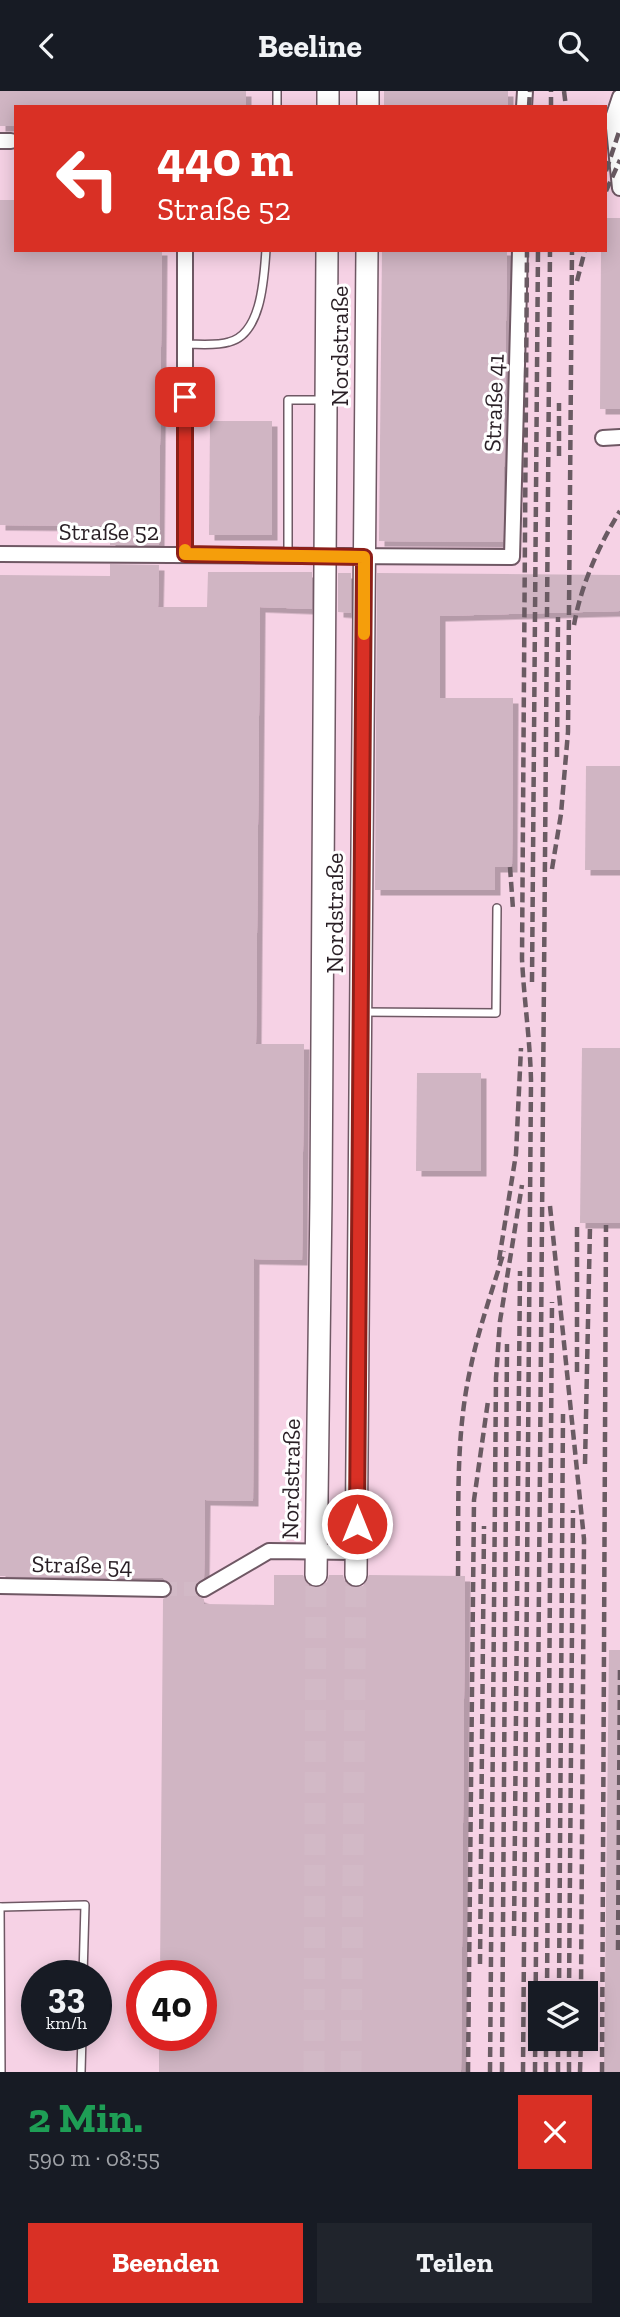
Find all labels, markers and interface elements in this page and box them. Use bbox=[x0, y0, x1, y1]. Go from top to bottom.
icon: back bbox=[28, 27, 66, 65]
text: Beeline bbox=[258, 27, 362, 65]
icon: search bbox=[554, 27, 592, 65]
text: 440 m bbox=[157, 130, 293, 189]
icon: left bbox=[42, 133, 133, 224]
text: Straße 52 bbox=[157, 190, 291, 228]
street label: Nordstraße bbox=[325, 286, 354, 406]
street label: Straße 41 bbox=[477, 354, 510, 452]
pin bbox=[155, 367, 215, 427]
icon: arrive bbox=[166, 378, 204, 416]
street label: Straße 52 bbox=[59, 517, 159, 546]
street label: Nordstraße bbox=[320, 853, 349, 973]
street label: Nordstraße bbox=[275, 1418, 306, 1540]
position arrow bbox=[320, 1487, 394, 1561]
street label: Straße 54 bbox=[31, 1549, 133, 1580]
speed limit sign: 40 bbox=[126, 1960, 217, 2051]
text: 33 bbox=[48, 1975, 85, 2017]
map controls bbox=[528, 1981, 598, 2051]
button: layers bbox=[528, 1981, 598, 2051]
text: km/h bbox=[46, 2012, 87, 2034]
text: 2 Min. bbox=[28, 2092, 143, 2143]
button: close bbox=[518, 2095, 592, 2169]
text: 590 m · 08:55 bbox=[28, 2144, 160, 2172]
button: Beenden bbox=[28, 2223, 303, 2303]
button: Teilen bbox=[317, 2223, 592, 2303]

